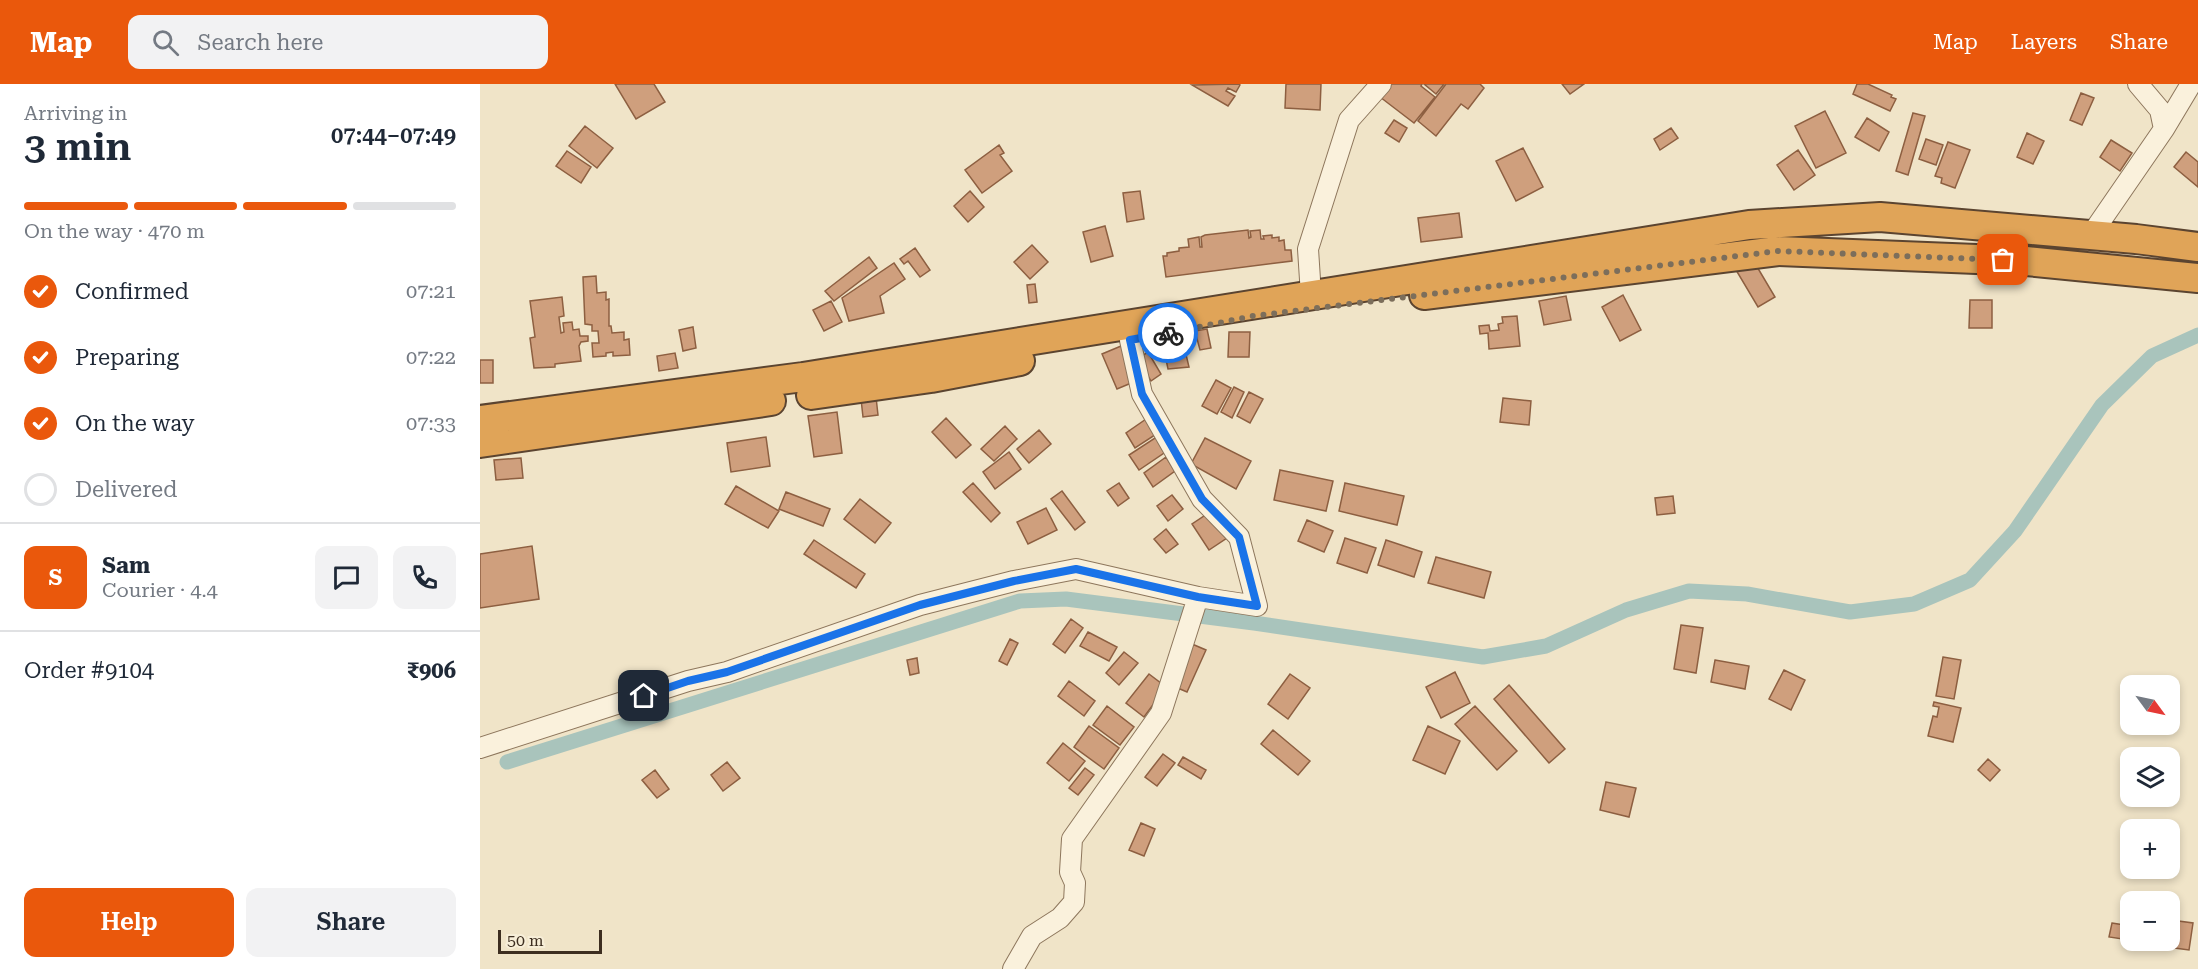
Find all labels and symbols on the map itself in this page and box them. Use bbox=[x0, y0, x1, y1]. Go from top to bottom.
pin bbox=[1977, 234, 2028, 285]
courier bbox=[1138, 303, 1198, 363]
pin bbox=[618, 670, 669, 721]
north arrow bbox=[2120, 675, 2180, 735]
scale bar bbox=[498, 927, 602, 954]

